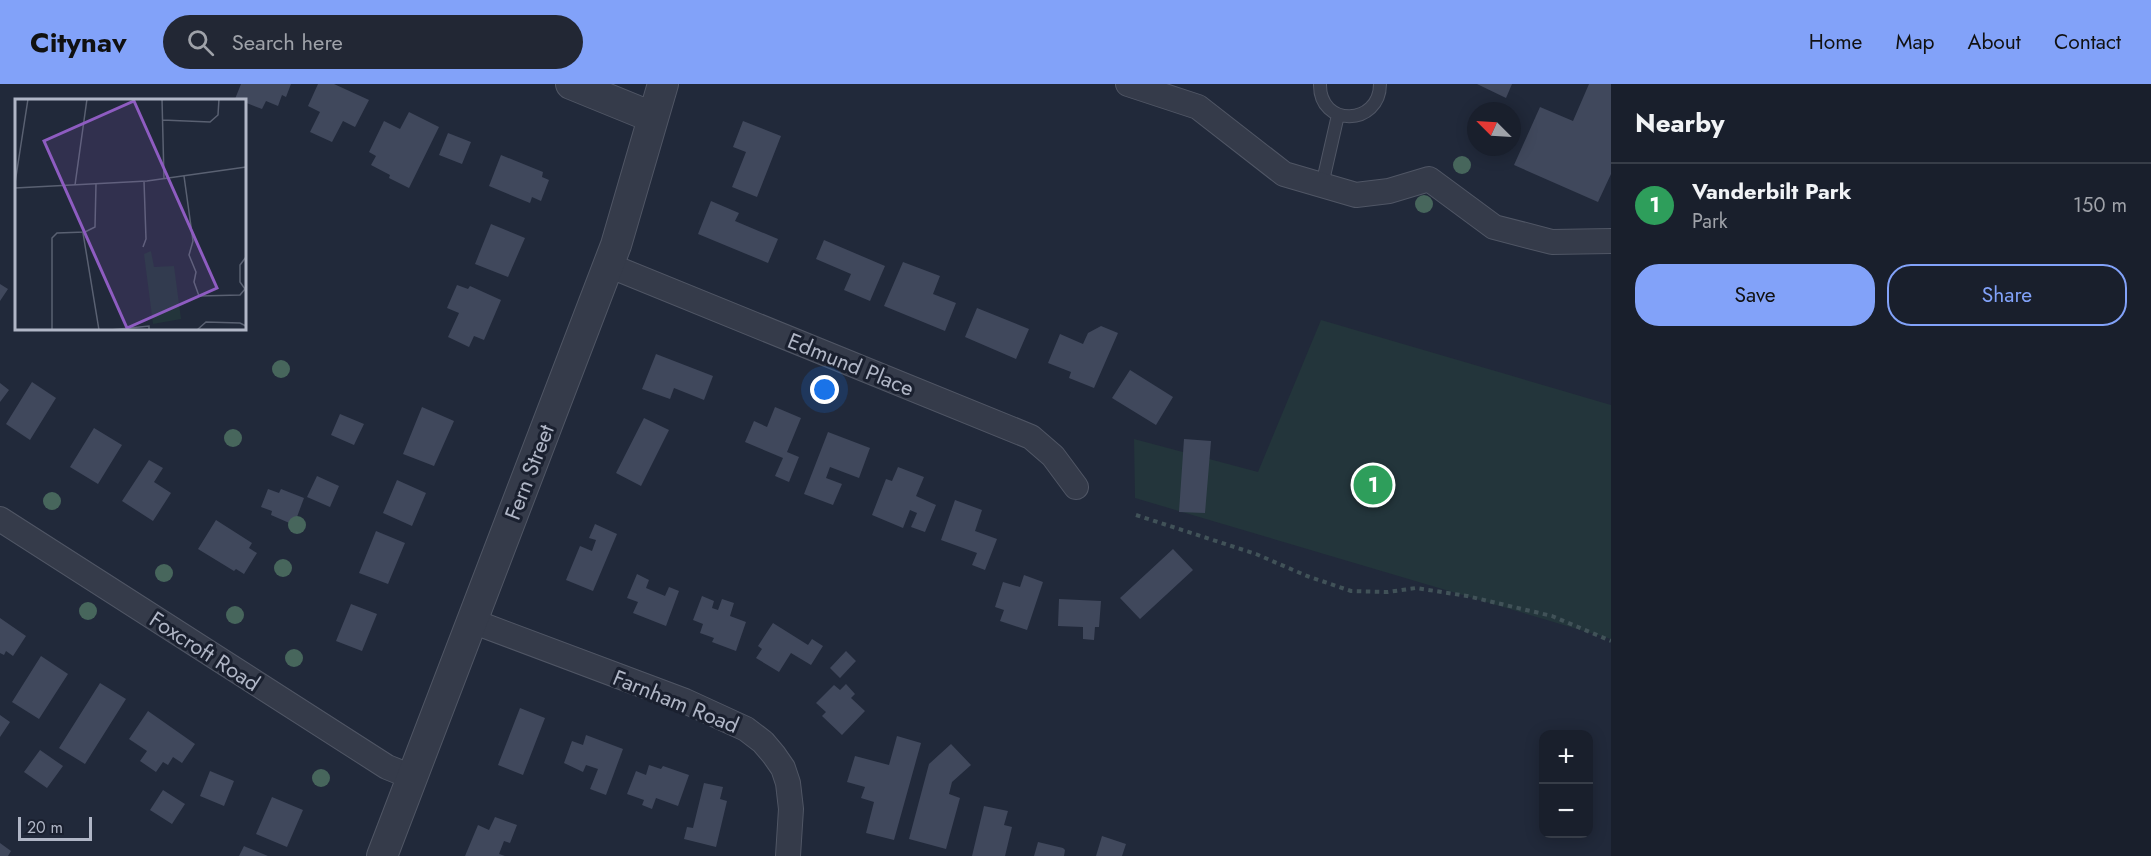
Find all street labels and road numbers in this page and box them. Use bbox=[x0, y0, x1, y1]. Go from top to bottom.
street label: Edmund Place bbox=[783, 324, 919, 404]
street label: Fern Street bbox=[496, 419, 562, 524]
street label: Foxcroft Road bbox=[143, 603, 267, 699]
street label: Farnham Road bbox=[608, 661, 744, 741]

